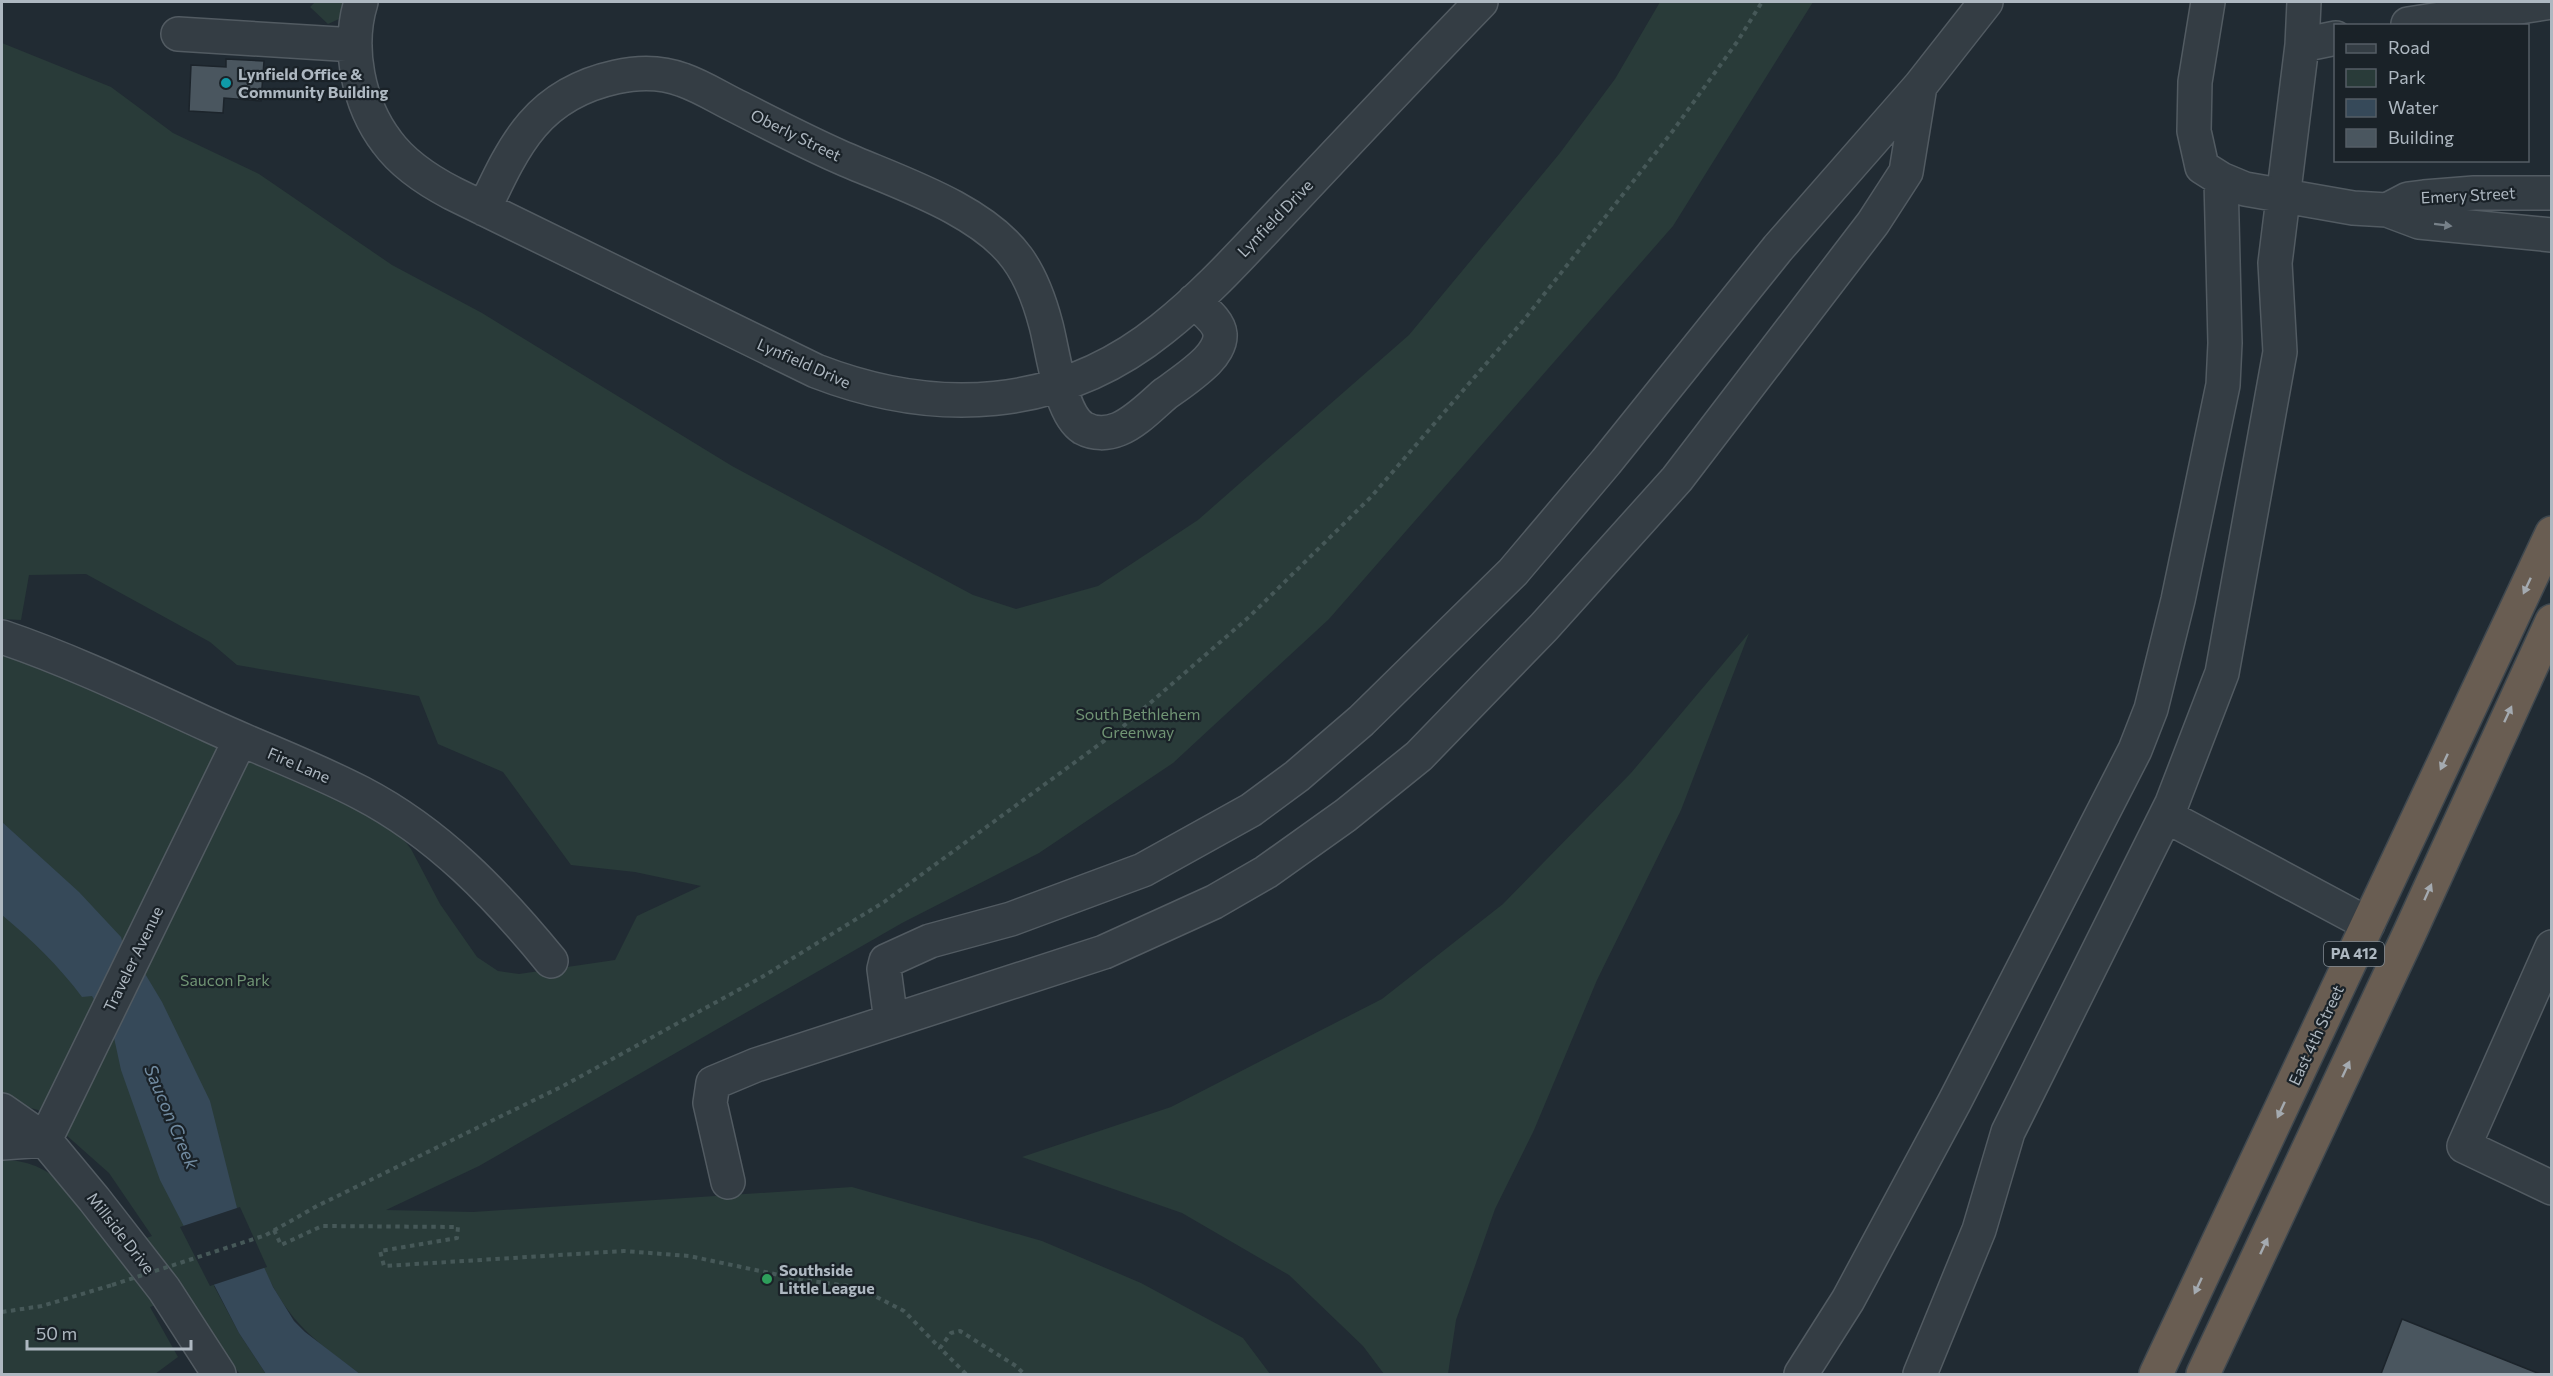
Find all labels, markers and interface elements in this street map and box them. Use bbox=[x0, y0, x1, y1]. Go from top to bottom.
legend bbox=[2334, 24, 2529, 162]
text: Road bbox=[2388, 36, 2430, 58]
place label: Lynfield Office & Community Building bbox=[238, 64, 388, 101]
text: Park bbox=[2388, 66, 2426, 88]
marker: Lynfield Office & Community Building bbox=[219, 76, 233, 90]
text: Water bbox=[2388, 96, 2439, 118]
street label: Oberly Street bbox=[748, 105, 845, 165]
text: Building bbox=[2388, 126, 2454, 148]
street label: Lynfield Drive bbox=[1233, 175, 1316, 260]
street label: Emery Street bbox=[2420, 183, 2516, 206]
one-way arrow bbox=[2434, 220, 2453, 230]
street label: Lynfield Drive bbox=[755, 334, 854, 392]
one-way arrow bbox=[2522, 577, 2531, 594]
park label: South Bethlehem Greenway bbox=[1075, 704, 1201, 741]
one-way arrow bbox=[2504, 706, 2513, 723]
street label: Fire Lane bbox=[265, 743, 333, 786]
one-way arrow bbox=[2439, 754, 2448, 771]
one-way arrow bbox=[2424, 883, 2433, 901]
street label: Traveler Avenue bbox=[99, 903, 166, 1015]
road number: PA 412 bbox=[2324, 942, 2384, 966]
park label: Saucon Park bbox=[180, 970, 270, 989]
street label: East 4th Street bbox=[2284, 981, 2347, 1088]
one-way arrow bbox=[2342, 1060, 2352, 1078]
water label: Saucon Creek bbox=[140, 1061, 204, 1173]
one-way arrow bbox=[2276, 1101, 2285, 1118]
street label: Millside Drive bbox=[84, 1188, 159, 1277]
one-way arrow bbox=[2259, 1237, 2268, 1254]
place label: Southside Little League bbox=[779, 1260, 875, 1297]
marker: Southside Little League bbox=[760, 1272, 774, 1286]
one-way arrow bbox=[2193, 1278, 2202, 1295]
scale bar bbox=[27, 1313, 190, 1351]
text: 50 m bbox=[36, 1322, 77, 1344]

